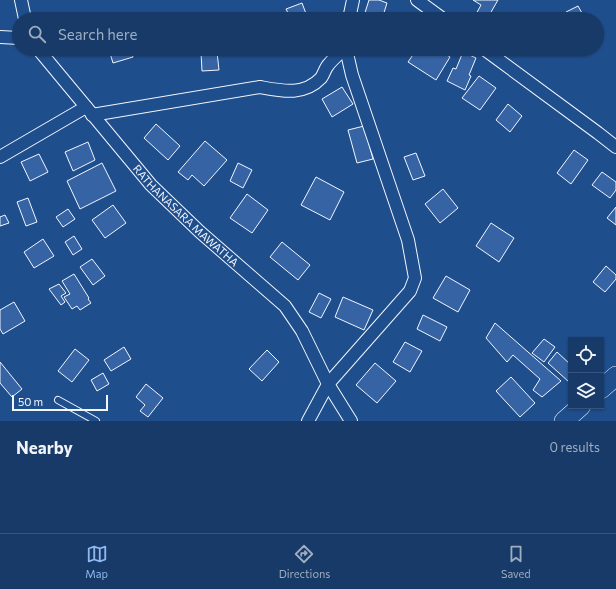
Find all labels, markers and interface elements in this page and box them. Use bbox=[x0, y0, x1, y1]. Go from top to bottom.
search box bbox=[12, 12, 604, 56]
icon: search bbox=[26, 23, 48, 45]
text: Search here bbox=[58, 25, 137, 43]
street label: RATHANASARA MAWATHA bbox=[131, 162, 242, 269]
map controls bbox=[568, 337, 604, 409]
button: locate bbox=[568, 337, 604, 373]
button: layers bbox=[568, 373, 604, 409]
scale bar bbox=[12, 393, 108, 412]
text: 50 m bbox=[18, 395, 43, 408]
text: Nearby bbox=[16, 437, 73, 458]
text: 0 results bbox=[549, 439, 600, 455]
tab: Map bbox=[85, 543, 108, 580]
tab: Directions bbox=[279, 543, 330, 580]
tab: Saved bbox=[501, 543, 531, 580]

